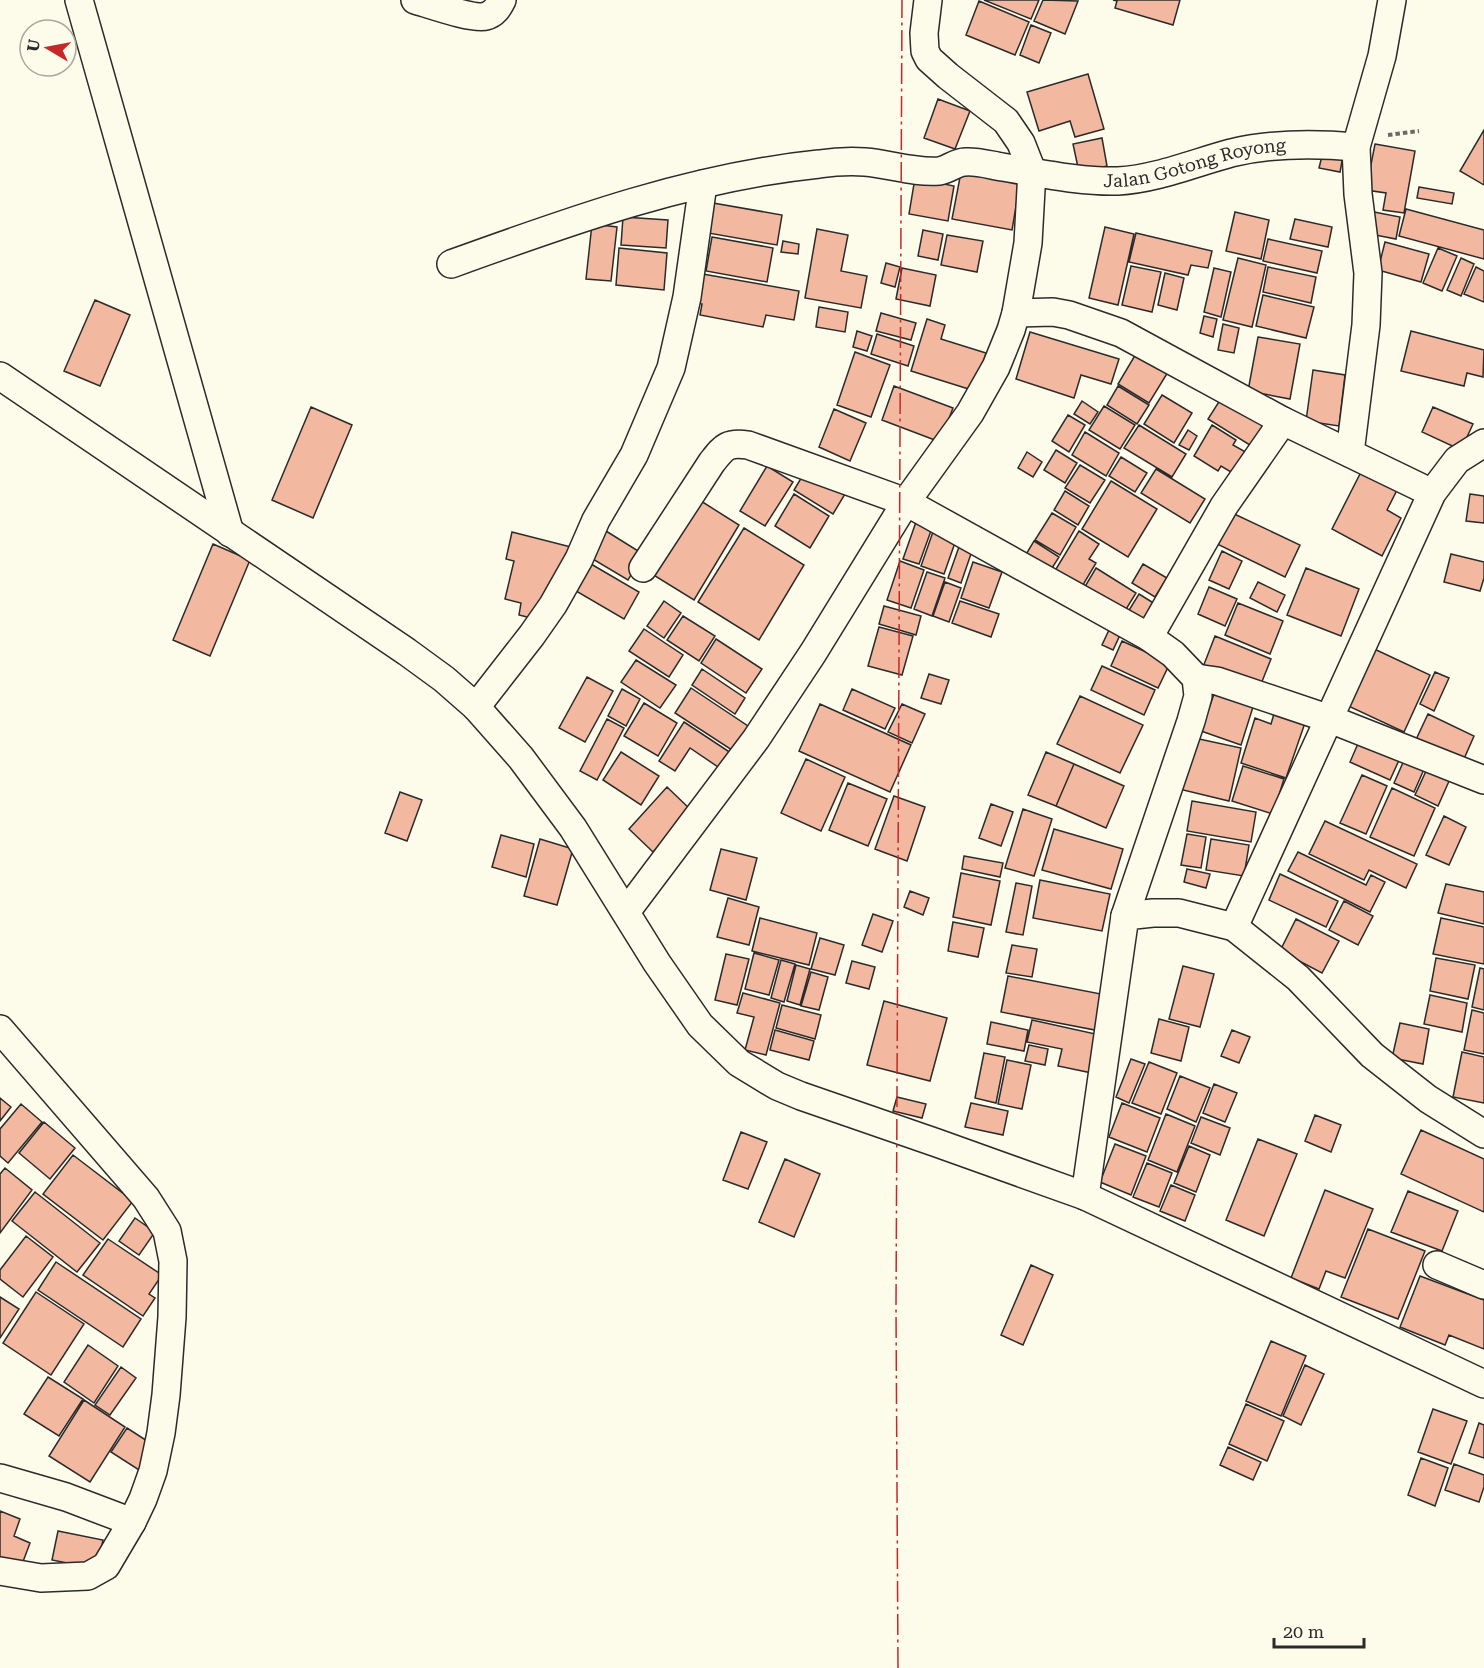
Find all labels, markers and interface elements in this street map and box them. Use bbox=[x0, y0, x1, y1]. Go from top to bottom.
north arrow bbox=[18, 18, 78, 78]
text: U bbox=[23, 38, 44, 53]
street label: Jalan Gotong Royong bbox=[1103, 134, 1287, 191]
scale bar bbox=[1274, 1611, 1364, 1649]
text: 20 m bbox=[1283, 1621, 1324, 1642]

